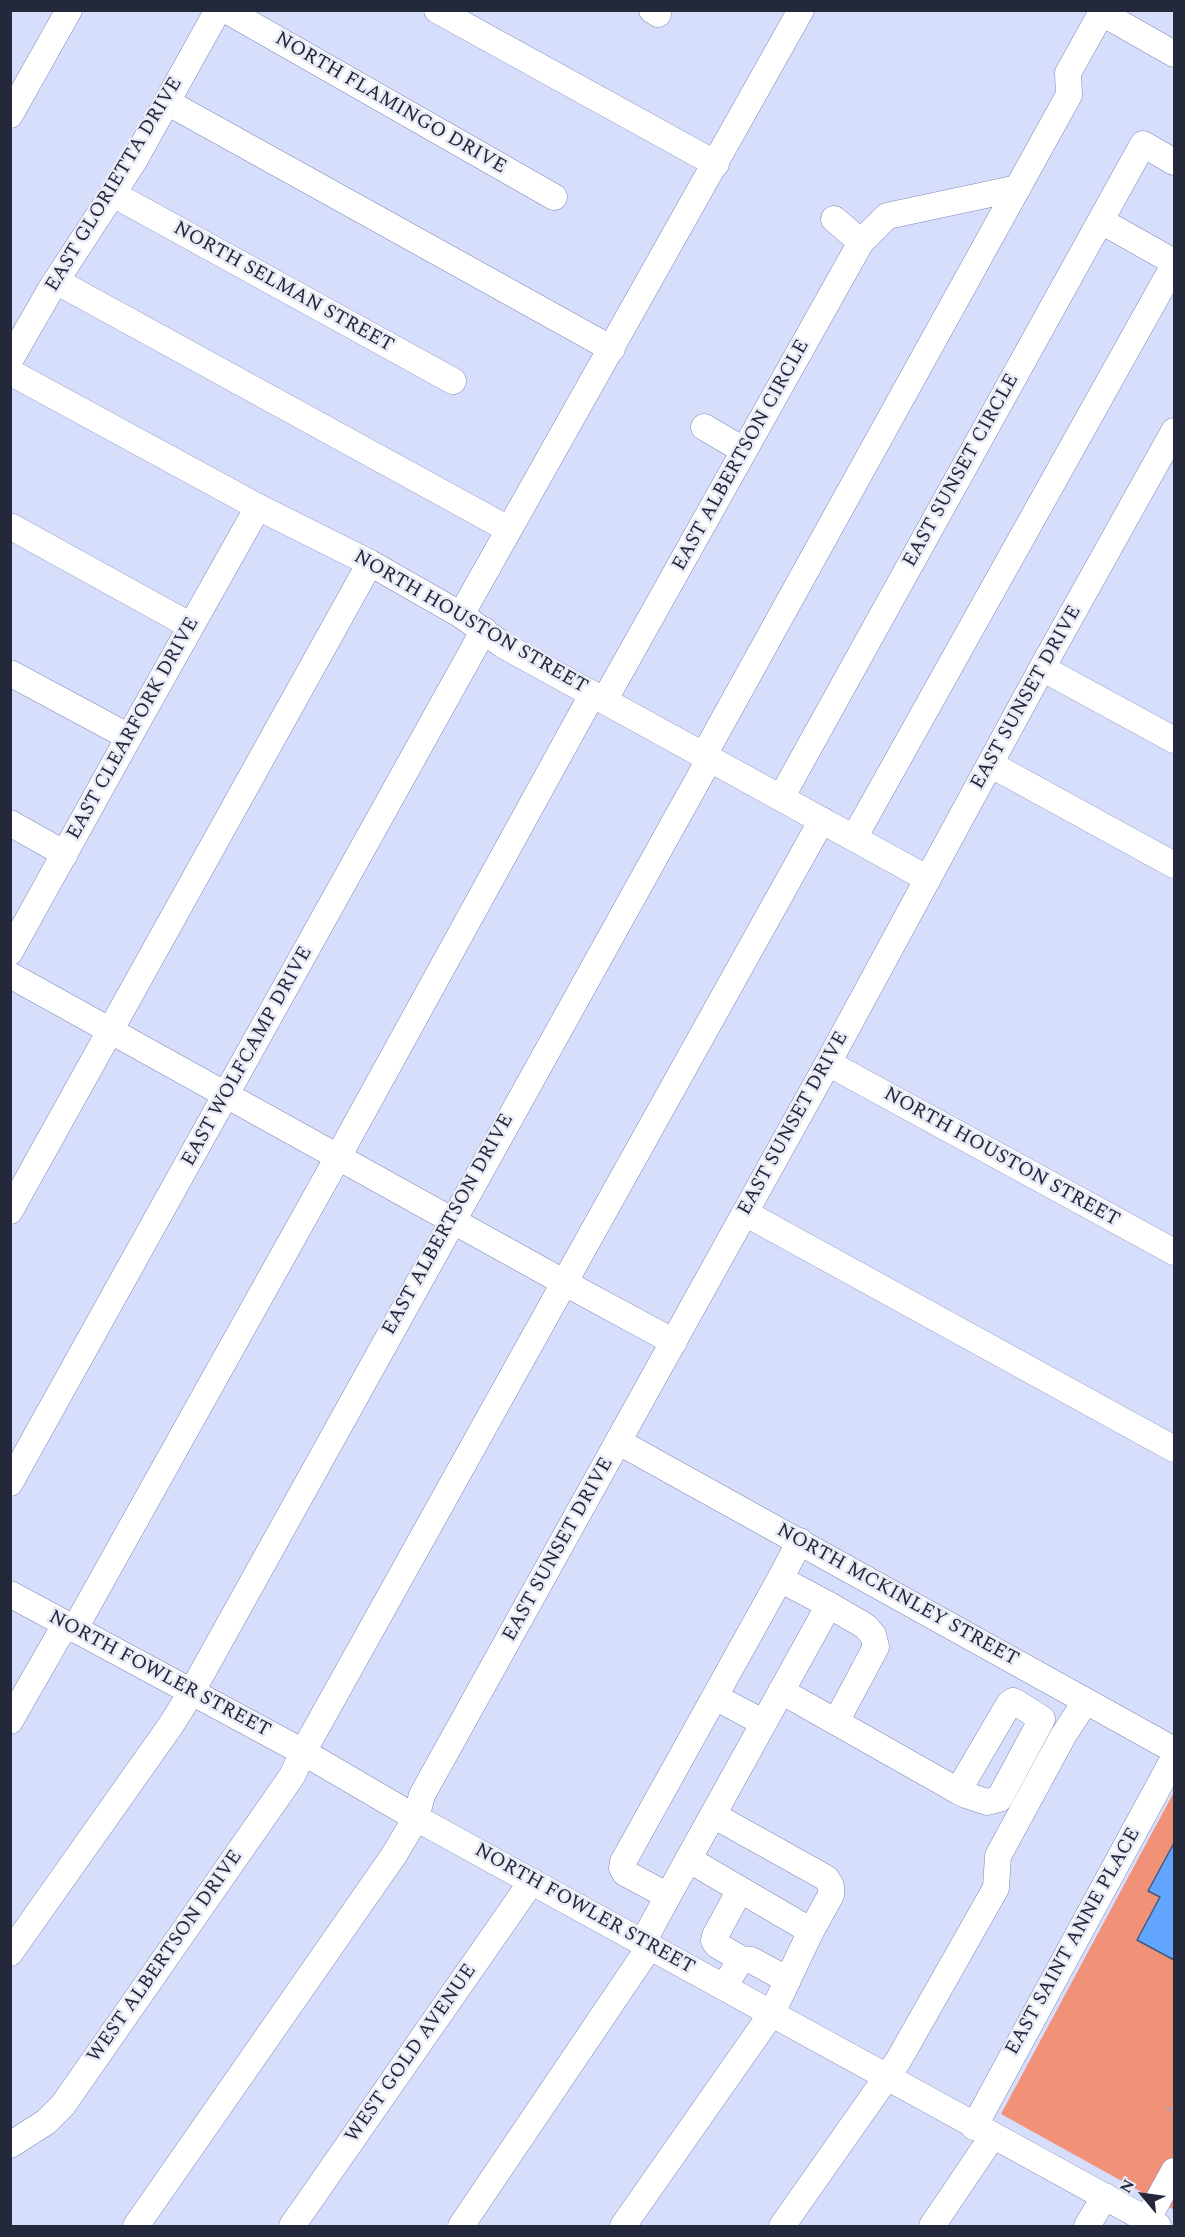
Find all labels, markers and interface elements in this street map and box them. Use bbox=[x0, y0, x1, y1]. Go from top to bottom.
street label: NORTH FLAMINGO DRIVE bbox=[270, 28, 510, 180]
street label: EAST GLORIETTA DRIVE bbox=[41, 73, 189, 297]
street label: NORTH SELMAN STREET bbox=[169, 217, 397, 359]
street label: EAST ALBERTSON CIRCLE bbox=[668, 336, 816, 576]
street label: EAST SUNSET CIRCLE bbox=[899, 370, 1025, 572]
street label: NORTH HOUSTON STREET bbox=[349, 546, 591, 700]
street label: EAST SUNSET DRIVE bbox=[966, 602, 1088, 794]
street label: EAST CLEARFORK DRIVE bbox=[63, 614, 205, 844]
street label: EAST WOLFCAMP DRIVE bbox=[177, 943, 319, 1171]
street label: EAST SUNSET DRIVE bbox=[733, 1028, 855, 1220]
street label: NORTH HOUSTON STREET bbox=[879, 1083, 1123, 1233]
street label: EAST ALBERTSON DRIVE bbox=[378, 1110, 520, 1340]
street label: EAST SUNSET DRIVE bbox=[498, 1454, 620, 1646]
street label: NORTH MCKINLEY STREET bbox=[772, 1519, 1022, 1673]
street label: NORTH FOWLER STREET bbox=[44, 1606, 274, 1744]
street label: EAST SAINT ANNE PLACE bbox=[1001, 1824, 1147, 2060]
street label: NORTH FOWLER STREET bbox=[470, 1839, 698, 1981]
street label: WEST ALBERTSON DRIVE bbox=[83, 1846, 249, 2068]
street label: WEST GOLD AVENUE bbox=[341, 1960, 483, 2148]
north arrow bbox=[1113, 2165, 1173, 2225]
text: N bbox=[1114, 2175, 1141, 2198]

